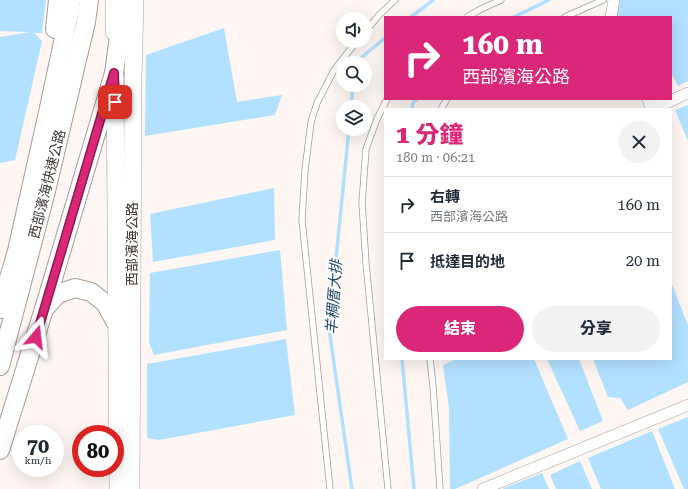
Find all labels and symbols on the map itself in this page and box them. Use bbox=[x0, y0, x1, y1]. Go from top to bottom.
pin bbox=[98, 85, 132, 119]
street label: 西部濱海快速公路 bbox=[26, 128, 68, 240]
street label: 西部濱海公路 bbox=[124, 202, 140, 286]
water label: 羊稠厝大排 bbox=[322, 257, 346, 335]
position arrow bbox=[15, 316, 57, 358]
speed limit sign: 80 bbox=[72, 425, 124, 477]

